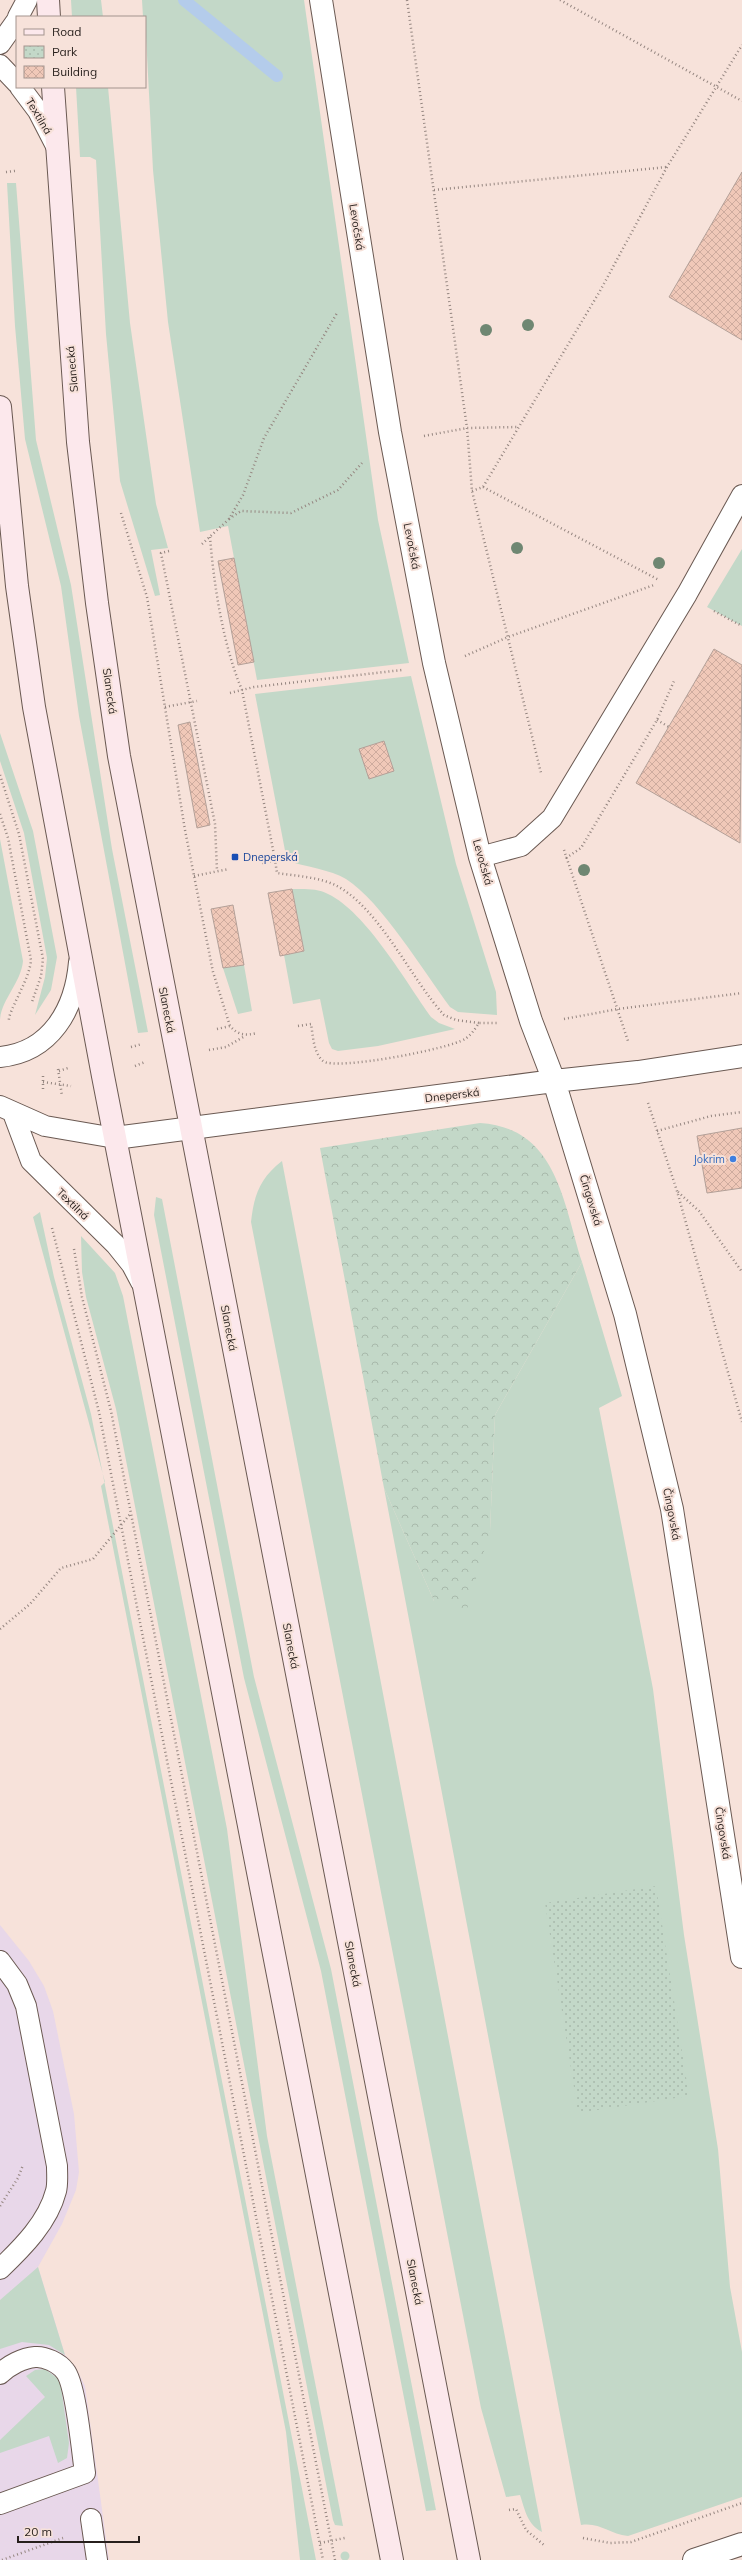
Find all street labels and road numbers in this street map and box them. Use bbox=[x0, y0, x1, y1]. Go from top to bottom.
street label: Textilná bbox=[23, 95, 55, 137]
street label: Levočská bbox=[346, 203, 368, 251]
street label: Slanecká bbox=[63, 345, 81, 393]
street label: Levočská bbox=[401, 522, 423, 570]
street label: Slanecká bbox=[100, 667, 120, 715]
street label: Levočská bbox=[470, 837, 496, 887]
street label: Slanecká bbox=[156, 986, 178, 1034]
street label: Dneperská bbox=[424, 1085, 480, 1105]
street label: Čingovská bbox=[577, 1173, 605, 1227]
street label: Textilná bbox=[54, 1185, 92, 1223]
street label: Slanecká bbox=[218, 1304, 240, 1352]
street label: Čingovská bbox=[660, 1487, 684, 1541]
street label: Slanecká bbox=[280, 1622, 302, 1670]
street label: Čingovská bbox=[712, 1806, 734, 1860]
street label: Slanecká bbox=[342, 1940, 364, 1988]
street label: Slanecká bbox=[404, 2258, 426, 2306]

